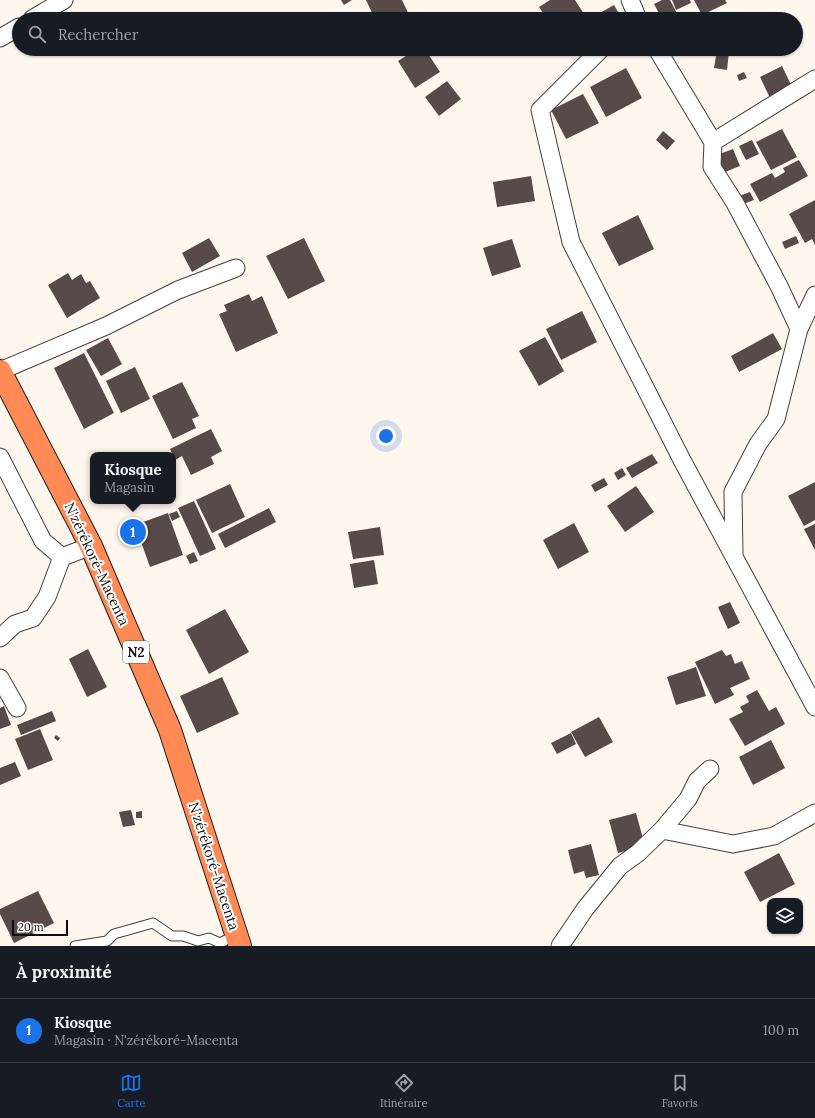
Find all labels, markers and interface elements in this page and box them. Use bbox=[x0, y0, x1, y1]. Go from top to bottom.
search box bbox=[12, 12, 803, 56]
icon: search bbox=[26, 23, 48, 45]
text: Rechercher bbox=[58, 25, 138, 44]
your location bbox=[376, 426, 396, 446]
popup bbox=[90, 452, 176, 504]
text: Kiosque bbox=[104, 460, 162, 479]
text: Magasin bbox=[104, 479, 154, 496]
street label: N'zérékoré-Macenta bbox=[61, 500, 133, 628]
pin: 1 bbox=[120, 517, 146, 547]
road number: N2 bbox=[123, 641, 149, 663]
street label: N'zérékoré-Macenta bbox=[185, 800, 243, 932]
map controls bbox=[767, 898, 803, 934]
button: layers bbox=[767, 898, 803, 934]
scale bar bbox=[12, 918, 68, 937]
text: 20 m bbox=[18, 920, 43, 934]
text: À proximité bbox=[16, 961, 112, 983]
text: Kiosque bbox=[54, 1013, 111, 1032]
text: 1 bbox=[26, 1022, 32, 1039]
text: 100 m bbox=[763, 1022, 799, 1039]
text: Magasin · N'zérékoré-Macenta bbox=[54, 1032, 238, 1049]
tab: Carte bbox=[117, 1072, 146, 1110]
tab: Itinéraire bbox=[380, 1072, 428, 1110]
tab: Favoris bbox=[662, 1072, 698, 1110]

